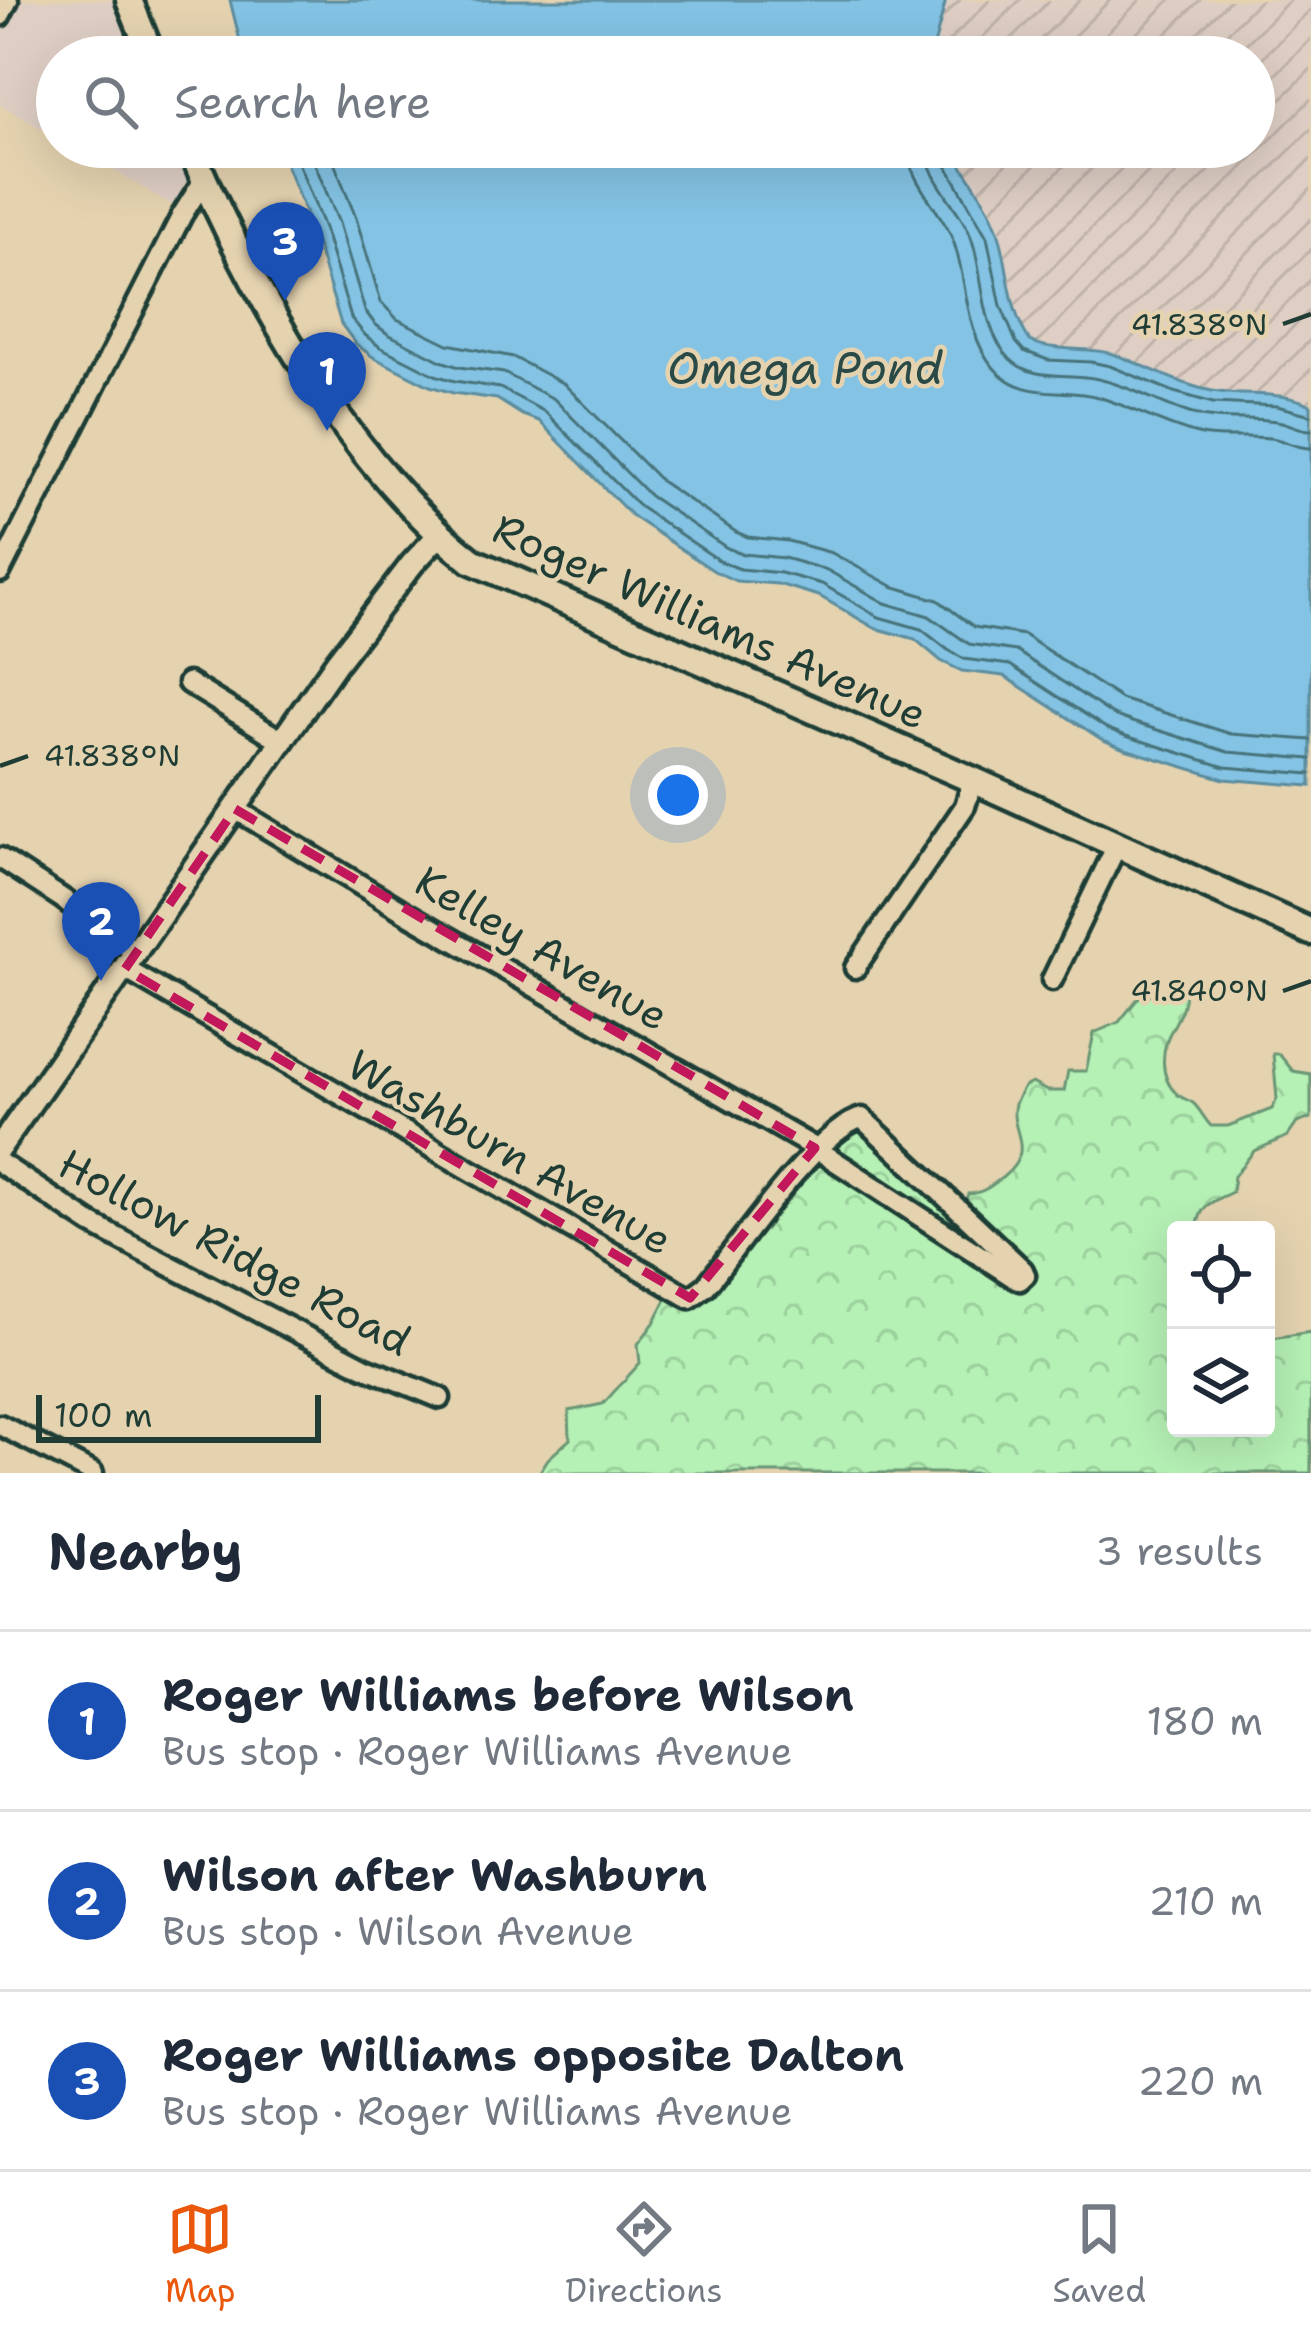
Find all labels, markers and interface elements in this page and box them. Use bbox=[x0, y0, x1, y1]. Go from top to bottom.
search box bbox=[36, 36, 1275, 168]
icon: search bbox=[78, 69, 144, 135]
text: Search here bbox=[174, 72, 431, 132]
pin: 3 bbox=[246, 202, 324, 301]
text: 41.838°N bbox=[1131, 304, 1267, 345]
pin: 1 bbox=[288, 332, 366, 431]
water label: Omega Pond bbox=[667, 338, 943, 398]
street label: Roger Williams Avenue bbox=[484, 500, 936, 742]
text: 41.838°N bbox=[44, 735, 180, 776]
your location bbox=[648, 765, 708, 825]
street label: Kelley Avenue bbox=[405, 853, 679, 1043]
pin: 2 bbox=[62, 882, 140, 981]
text: 41.840°N bbox=[1130, 970, 1268, 1011]
street label: Washburn Avenue bbox=[338, 1036, 682, 1268]
street label: Hollow Ridge Road bbox=[49, 1135, 421, 1369]
map controls bbox=[1167, 1221, 1275, 1437]
button: locate bbox=[1167, 1221, 1275, 1329]
button: layers bbox=[1167, 1329, 1275, 1437]
scale bar bbox=[36, 1389, 321, 1442]
text: 100 m bbox=[54, 1393, 153, 1438]
text: Nearby bbox=[48, 1517, 243, 1585]
text: 3 results bbox=[1096, 1525, 1263, 1577]
text: Roger Williams before Wilson bbox=[162, 1665, 854, 1725]
text: 1 bbox=[78, 1695, 96, 1747]
text: 180 m bbox=[1147, 1695, 1263, 1747]
text: Bus stop · Roger Williams Avenue bbox=[162, 1725, 792, 1777]
text: Wilson after Washburn bbox=[162, 1845, 707, 1905]
text: 2 bbox=[73, 1875, 101, 1927]
text: 210 m bbox=[1148, 1875, 1263, 1927]
text: Bus stop · Wilson Avenue bbox=[162, 1905, 634, 1957]
text: Roger Williams opposite Dalton bbox=[162, 2025, 904, 2085]
text: 3 bbox=[73, 2055, 101, 2107]
text: 220 m bbox=[1137, 2055, 1263, 2107]
text: Bus stop · Roger Williams Avenue bbox=[162, 2085, 792, 2137]
tab: Map bbox=[165, 2196, 236, 2313]
tab: Directions bbox=[565, 2196, 723, 2313]
tab: Saved bbox=[1052, 2196, 1146, 2313]

